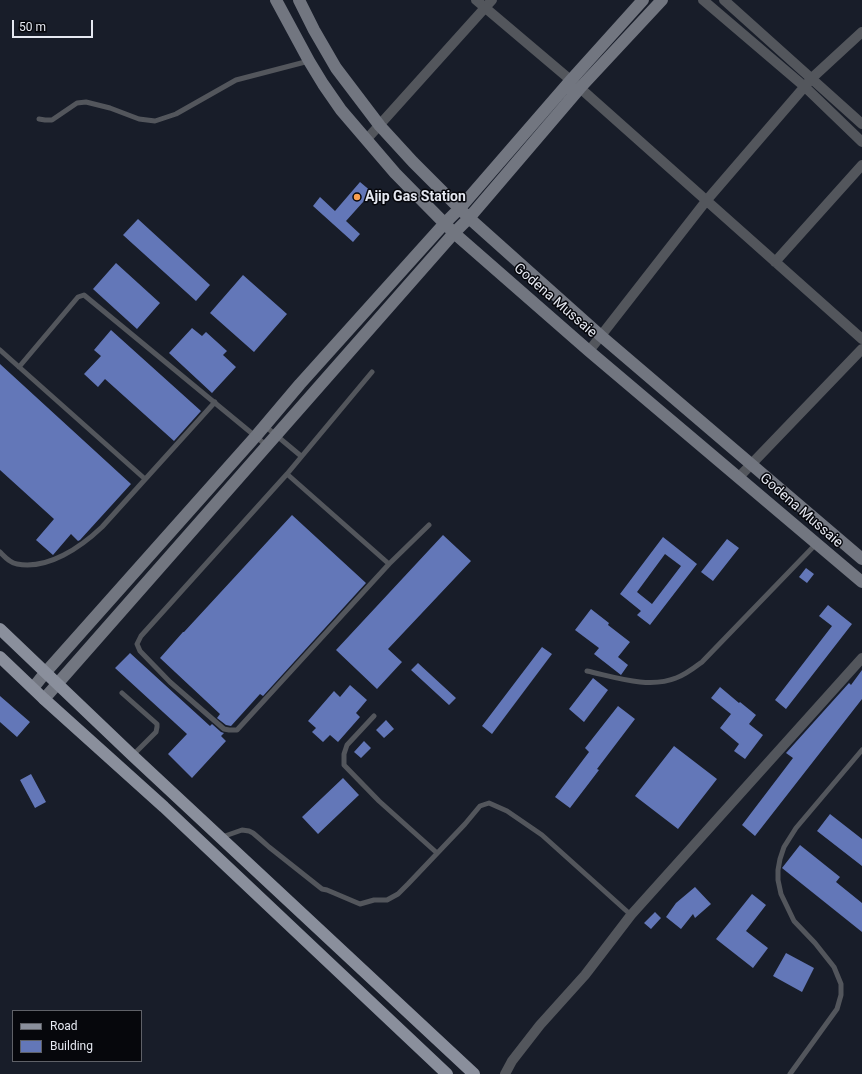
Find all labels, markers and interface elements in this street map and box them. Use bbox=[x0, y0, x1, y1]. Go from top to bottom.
scale bar bbox=[14, 12, 95, 38]
text: 50 m bbox=[19, 20, 46, 34]
place label: Ajip Gas Station bbox=[365, 189, 466, 205]
marker: Ajip Gas Station bbox=[352, 192, 362, 202]
street label: Godena Mussaie bbox=[510, 260, 600, 342]
street label: Godena Mussaie bbox=[756, 470, 846, 552]
legend bbox=[12, 1010, 142, 1062]
text: Road bbox=[50, 1019, 78, 1033]
text: Building bbox=[50, 1039, 93, 1053]

